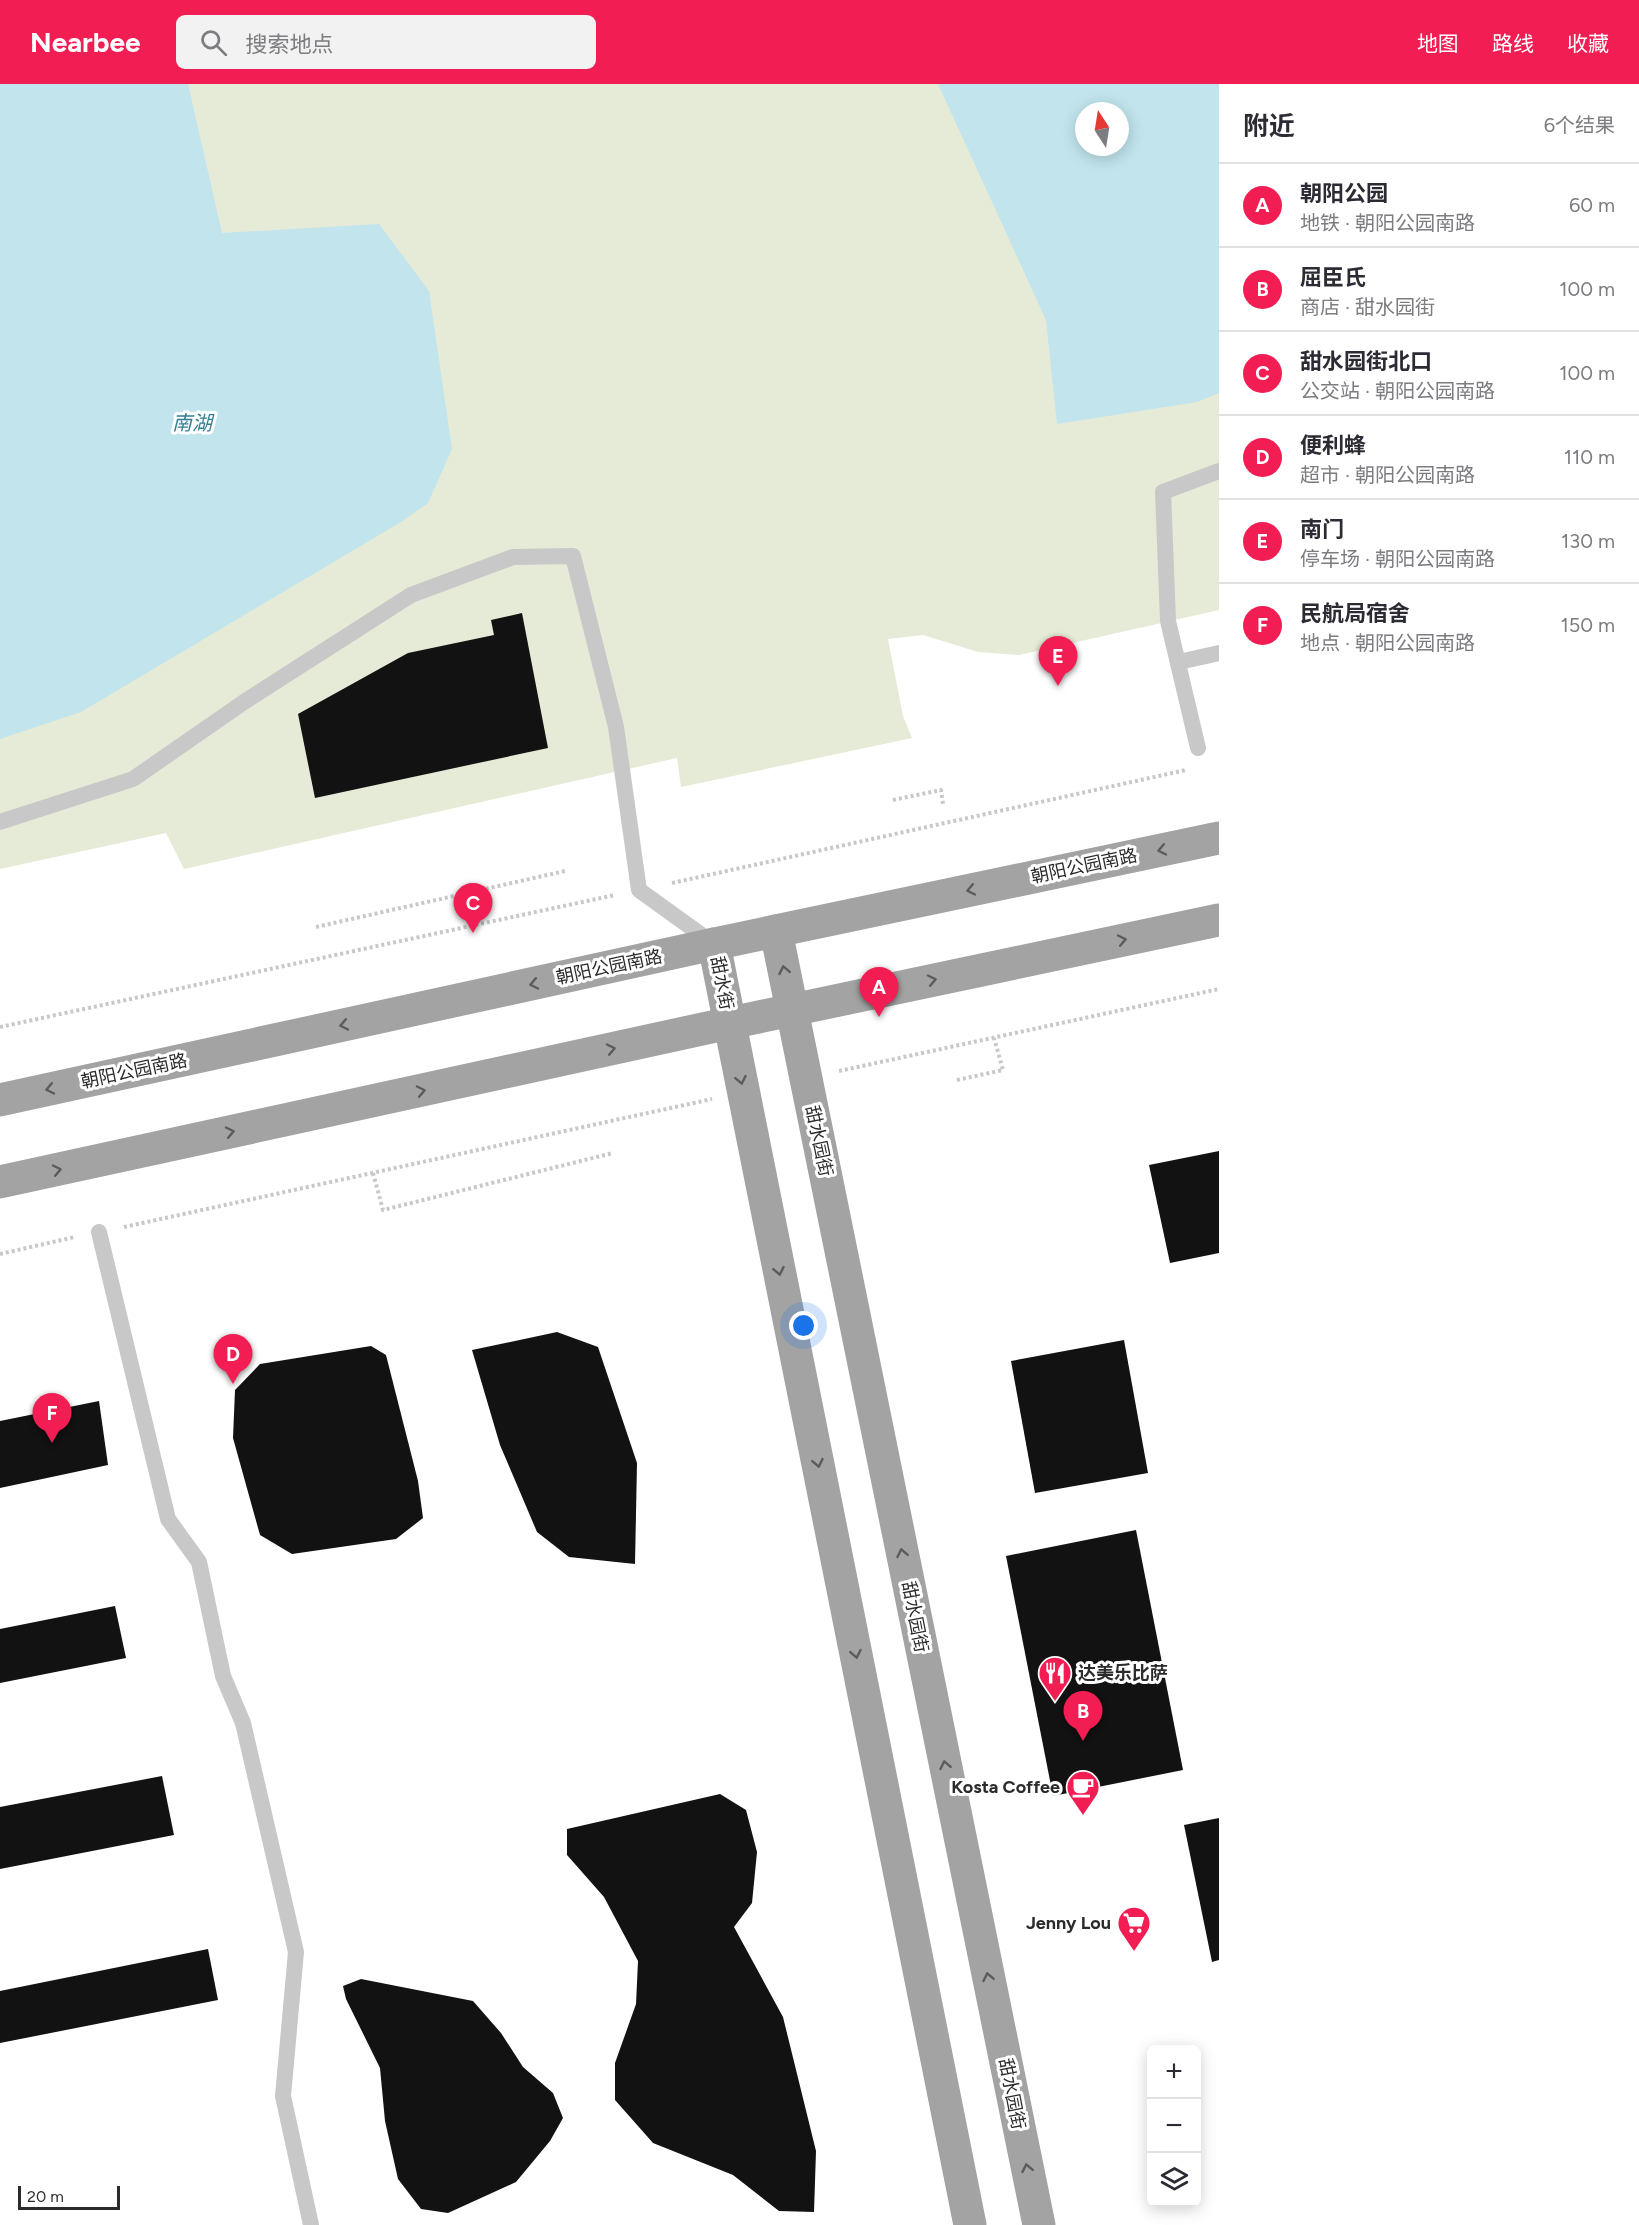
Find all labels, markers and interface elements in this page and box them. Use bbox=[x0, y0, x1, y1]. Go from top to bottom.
search box bbox=[176, 15, 596, 69]
text: Nearbee bbox=[30, 25, 140, 59]
icon: search bbox=[197, 26, 230, 59]
text: 搜索地点 bbox=[245, 31, 333, 58]
text: 地图 bbox=[1417, 31, 1459, 56]
text: 路线 bbox=[1492, 31, 1534, 56]
text: 收藏 bbox=[1567, 31, 1609, 56]
north arrow bbox=[1075, 102, 1129, 156]
text: 附近 bbox=[1243, 110, 1295, 142]
text: 6个结果 bbox=[1544, 113, 1615, 137]
text: 朝阳公园 bbox=[1300, 180, 1388, 207]
text: A bbox=[1255, 193, 1270, 217]
text: 60 m bbox=[1569, 193, 1615, 217]
text: 地铁 · 朝阳公园南路 bbox=[1300, 211, 1475, 235]
text: 屈臣氏 bbox=[1300, 264, 1366, 291]
text: B bbox=[1256, 277, 1269, 301]
text: 100 m bbox=[1559, 277, 1615, 301]
text: 商店 · 甜水园街 bbox=[1300, 295, 1435, 319]
text: 甜水园街北口 bbox=[1300, 348, 1432, 375]
text: C bbox=[1255, 361, 1270, 385]
text: 100 m bbox=[1559, 361, 1615, 385]
text: 公交站 · 朝阳公园南路 bbox=[1300, 379, 1495, 403]
water label: 南湖 bbox=[172, 411, 215, 435]
text: 便利蜂 bbox=[1300, 432, 1366, 459]
text: D bbox=[1256, 445, 1270, 469]
text: 110 m bbox=[1564, 445, 1615, 469]
text: 超市 · 朝阳公园南路 bbox=[1300, 463, 1475, 487]
text: 南门 bbox=[1300, 516, 1344, 543]
text: E bbox=[1257, 529, 1268, 553]
text: 130 m bbox=[1561, 529, 1615, 553]
text: 停车场 · 朝阳公园南路 bbox=[1300, 547, 1495, 571]
text: 民航局宿舍 bbox=[1300, 600, 1410, 627]
text: F bbox=[1257, 613, 1268, 637]
text: 150 m bbox=[1560, 613, 1615, 637]
text: 地点 · 朝阳公园南路 bbox=[1300, 631, 1475, 655]
pin: E bbox=[1038, 636, 1078, 686]
one-way arrow bbox=[1157, 843, 1167, 856]
street label: 朝阳公园南路 bbox=[1029, 844, 1139, 888]
one-way arrow bbox=[966, 883, 976, 896]
pin: C bbox=[454, 884, 492, 933]
one-way arrow bbox=[1117, 934, 1127, 947]
street label: 朝阳公园南路 bbox=[554, 945, 664, 989]
street label: 甜水街 bbox=[706, 954, 738, 1012]
one-way arrow bbox=[778, 965, 791, 975]
pin: A bbox=[860, 968, 898, 1017]
one-way arrow bbox=[926, 974, 936, 987]
one-way arrow bbox=[529, 976, 539, 989]
one-way arrow bbox=[339, 1018, 349, 1031]
one-way arrow bbox=[606, 1043, 616, 1056]
street label: 朝阳公园南路 bbox=[79, 1049, 189, 1093]
one-way arrow bbox=[734, 1075, 747, 1085]
one-way arrow bbox=[46, 1082, 56, 1095]
one-way arrow bbox=[415, 1085, 425, 1098]
street label: 甜水园街 bbox=[801, 1103, 837, 1179]
one-way arrow bbox=[225, 1126, 235, 1139]
one-way arrow bbox=[52, 1164, 62, 1177]
one-way arrow bbox=[772, 1266, 785, 1276]
your location bbox=[789, 1311, 818, 1340]
pin: D bbox=[214, 1334, 252, 1384]
pin: F bbox=[32, 1394, 72, 1443]
one-way arrow bbox=[811, 1457, 824, 1467]
one-way arrow bbox=[897, 1548, 910, 1558]
street label: 甜水园街 bbox=[897, 1580, 933, 1654]
one-way arrow bbox=[849, 1648, 862, 1658]
restaurant icon: 达美乐比萨 bbox=[1037, 1655, 1073, 1702]
place label: 达美乐比萨 bbox=[1078, 1662, 1168, 1684]
pin: B bbox=[1064, 1692, 1102, 1741]
one-way arrow bbox=[939, 1760, 952, 1770]
cafe icon: Kosta Coffee bbox=[1065, 1769, 1101, 1816]
place label: Kosta Coffee bbox=[951, 1776, 1060, 1798]
supermarket icon: Jenny Lou bbox=[1116, 1905, 1152, 1952]
place label: Jenny Lou bbox=[1026, 1912, 1111, 1934]
one-way arrow bbox=[982, 1972, 995, 1982]
map controls bbox=[1147, 2045, 1201, 2207]
button: + bbox=[1147, 2045, 1201, 2099]
street label: 甜水园街 bbox=[994, 2057, 1030, 2131]
button: − bbox=[1147, 2099, 1201, 2153]
button: layers bbox=[1147, 2153, 1201, 2207]
one-way arrow bbox=[1021, 2163, 1034, 2173]
scale bar bbox=[18, 2183, 120, 2210]
text: 20 m bbox=[27, 2187, 64, 2206]

